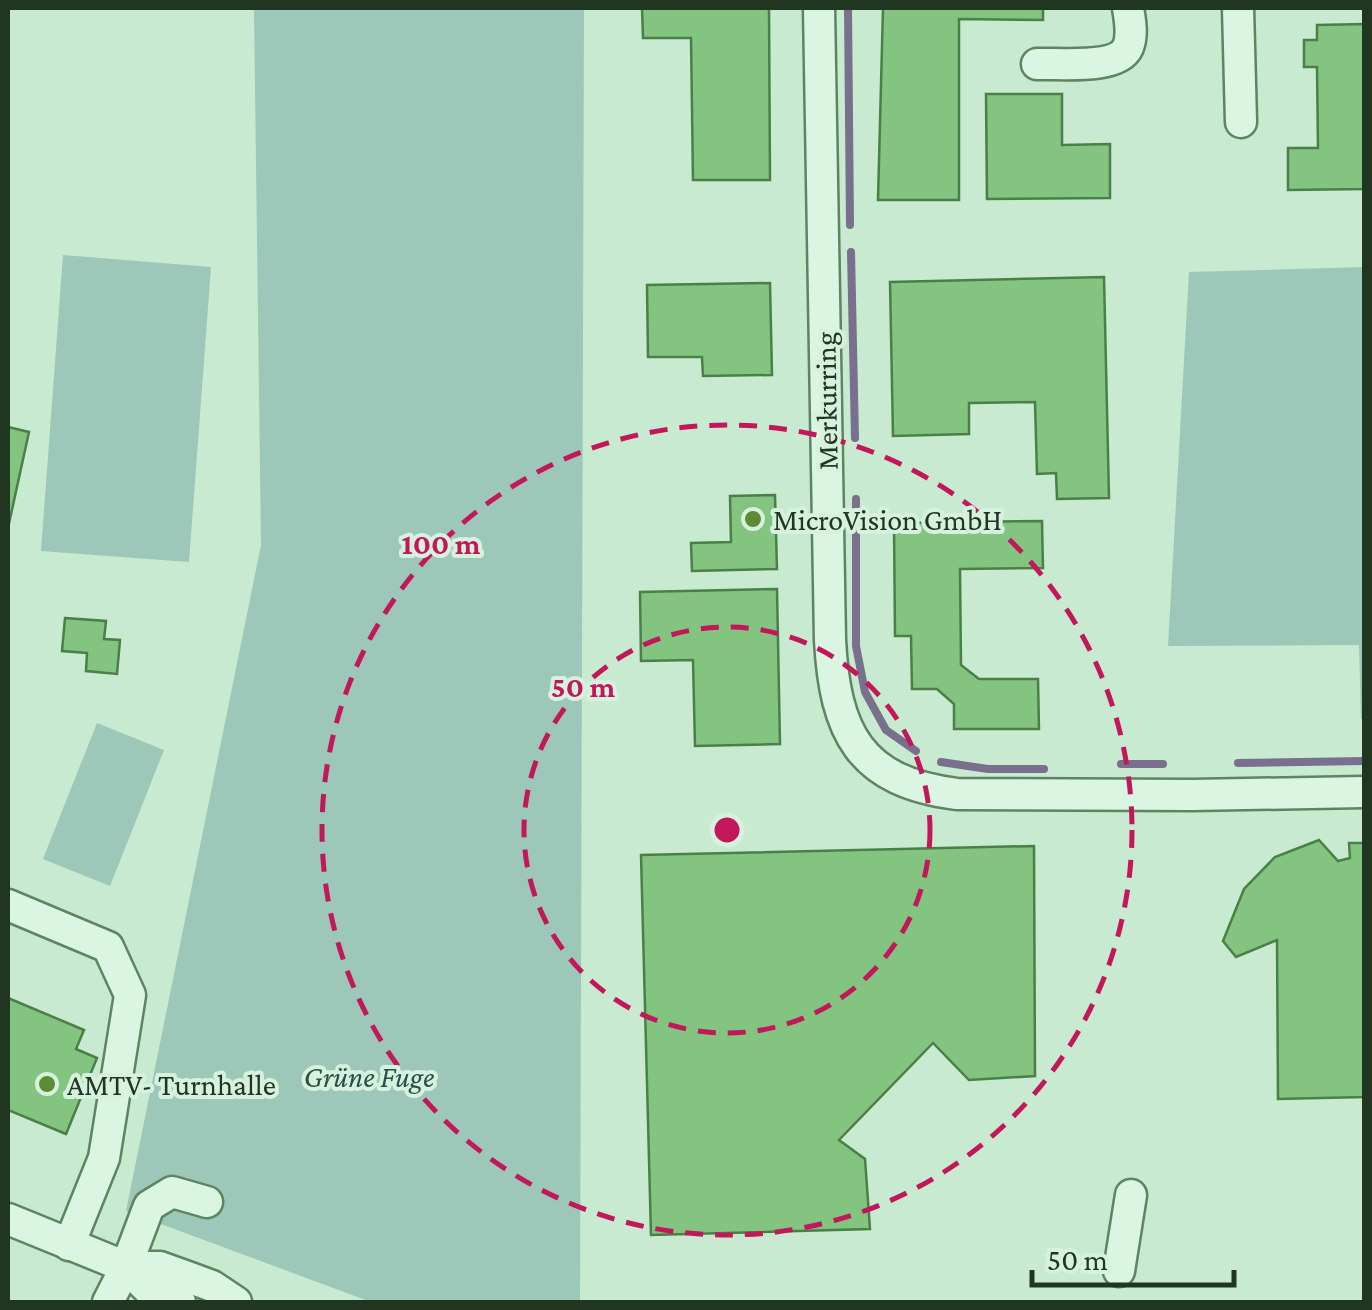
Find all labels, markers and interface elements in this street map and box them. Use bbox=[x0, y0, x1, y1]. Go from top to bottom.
street label: Merkurring bbox=[808, 331, 845, 470]
place label: MicroVision GmbH bbox=[773, 503, 1002, 536]
marker: MicroVision GmbH bbox=[742, 508, 764, 530]
text: 100 m bbox=[402, 527, 481, 560]
text: 50 m bbox=[551, 670, 616, 703]
centre of rings bbox=[709, 812, 745, 848]
park label: Grüne Fuge bbox=[304, 1060, 434, 1094]
place label: AMTV- Turnhalle bbox=[67, 1068, 276, 1101]
marker: AMTV- Turnhalle bbox=[36, 1073, 58, 1095]
scale bar bbox=[1032, 1225, 1234, 1287]
text: 50 m bbox=[1047, 1243, 1108, 1276]

